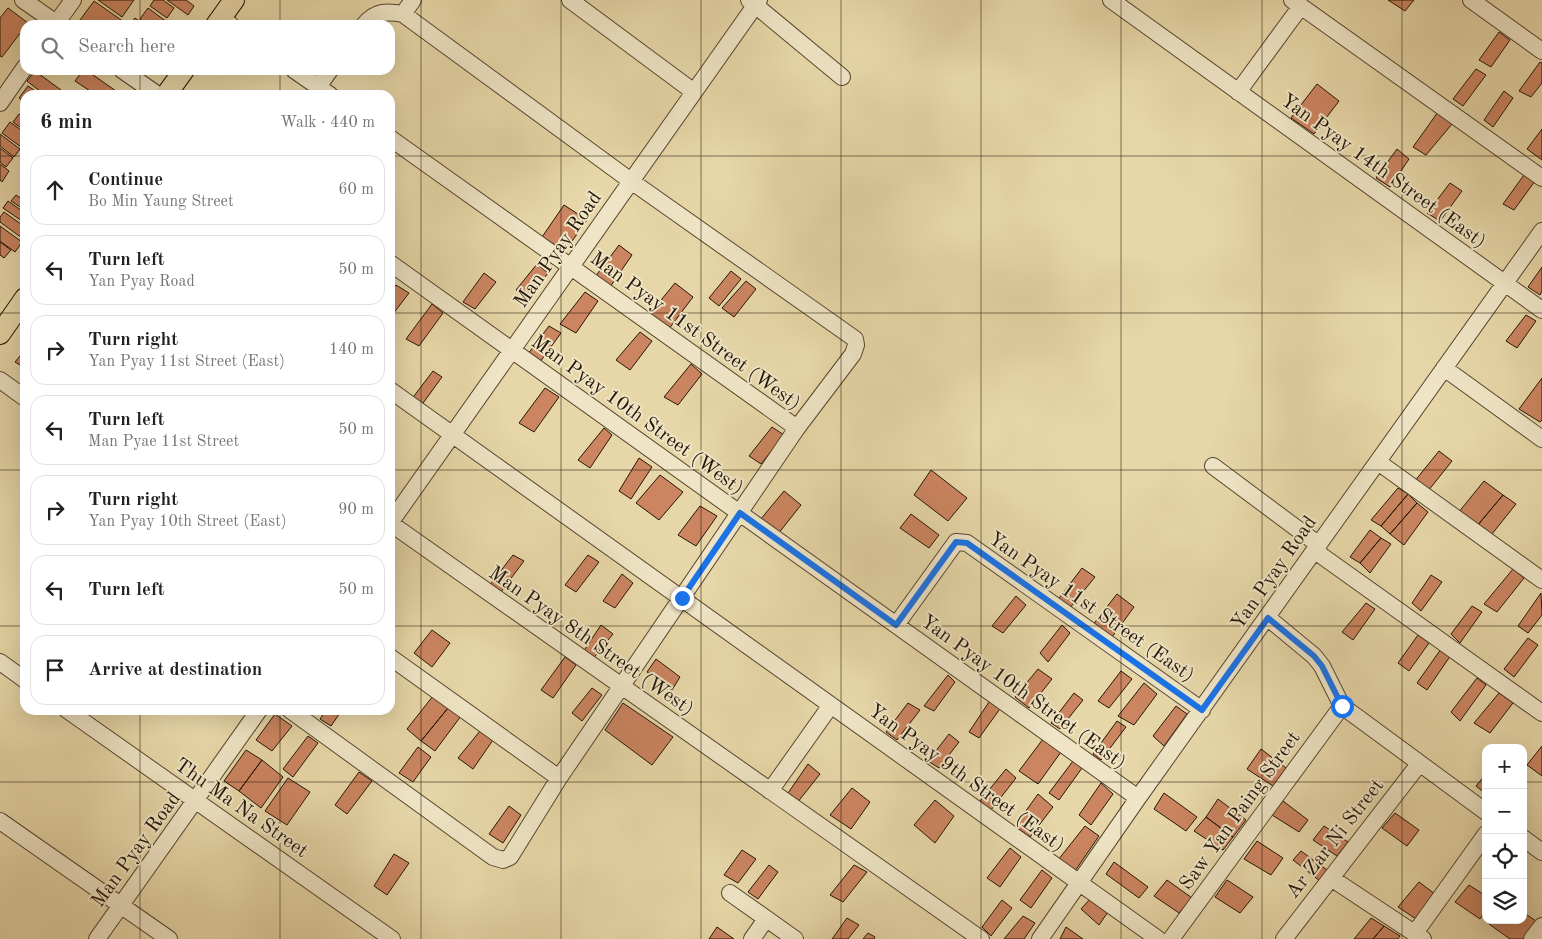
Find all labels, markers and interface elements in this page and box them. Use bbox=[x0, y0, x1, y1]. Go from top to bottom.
search box bbox=[20, 20, 395, 75]
icon: search bbox=[38, 34, 66, 62]
text: Search here bbox=[78, 38, 175, 57]
street label: Yan Pyay 14th Street (East) bbox=[1276, 91, 1489, 253]
text: 6 min bbox=[40, 112, 93, 133]
text: Walk · 440 m bbox=[280, 115, 375, 131]
text: Continue bbox=[88, 171, 163, 190]
icon: ahead bbox=[41, 176, 69, 204]
text: 60 m bbox=[338, 182, 374, 198]
street label: Man Pyay Road bbox=[511, 188, 606, 312]
text: Bo Min Yaung Street bbox=[88, 194, 234, 210]
street label: Man Pyay 11st Street (West) bbox=[586, 249, 804, 415]
text: Turn left bbox=[88, 251, 165, 270]
icon: left bbox=[41, 256, 69, 284]
text: 50 m bbox=[338, 262, 374, 278]
text: Yan Pyay Road bbox=[88, 274, 195, 290]
text: Turn right bbox=[88, 331, 178, 350]
street label: Man Pyay 10th Street (West) bbox=[527, 332, 747, 499]
icon: right bbox=[41, 336, 69, 364]
text: 140 m bbox=[329, 342, 374, 358]
text: Yan Pyay 11st Street (East) bbox=[88, 354, 285, 370]
text: Turn left bbox=[88, 411, 165, 430]
icon: left bbox=[41, 416, 69, 444]
text: 50 m bbox=[338, 422, 374, 438]
text: Man Pyae 11st Street bbox=[88, 434, 239, 450]
text: Turn right bbox=[88, 491, 178, 510]
icon: right bbox=[41, 496, 69, 524]
text: 90 m bbox=[338, 502, 374, 518]
street label: Yan Pyay Road bbox=[1228, 513, 1321, 634]
text: Yan Pyay 10th Street (East) bbox=[88, 514, 287, 530]
street label: Yan Pyay 11st Street (East) bbox=[984, 529, 1197, 686]
street label: Man Pyay 8th Street (West) bbox=[485, 563, 697, 720]
icon: left bbox=[41, 576, 69, 604]
text: Turn left bbox=[88, 581, 165, 600]
text: 50 m bbox=[338, 582, 374, 598]
route end bbox=[671, 587, 694, 610]
street label: Yan Pyay 10th Street (East) bbox=[916, 612, 1129, 774]
icon: arrive bbox=[41, 656, 69, 684]
text: Arrive at destination bbox=[88, 661, 262, 680]
route start bbox=[1331, 695, 1354, 718]
street label: Yan Pyay 9th Street (East) bbox=[864, 701, 1067, 856]
street label: Saw Yan Paing Street bbox=[1176, 728, 1305, 894]
map controls bbox=[1482, 744, 1527, 924]
button: + bbox=[1482, 744, 1527, 789]
street label: Thu Ma Na Street bbox=[171, 755, 311, 862]
street label: Ar Zar Ni Street bbox=[1283, 776, 1388, 903]
street label: Man Pyay Road bbox=[88, 789, 185, 911]
button: − bbox=[1482, 789, 1527, 834]
button: locate bbox=[1482, 834, 1527, 879]
button: layers bbox=[1482, 879, 1527, 924]

